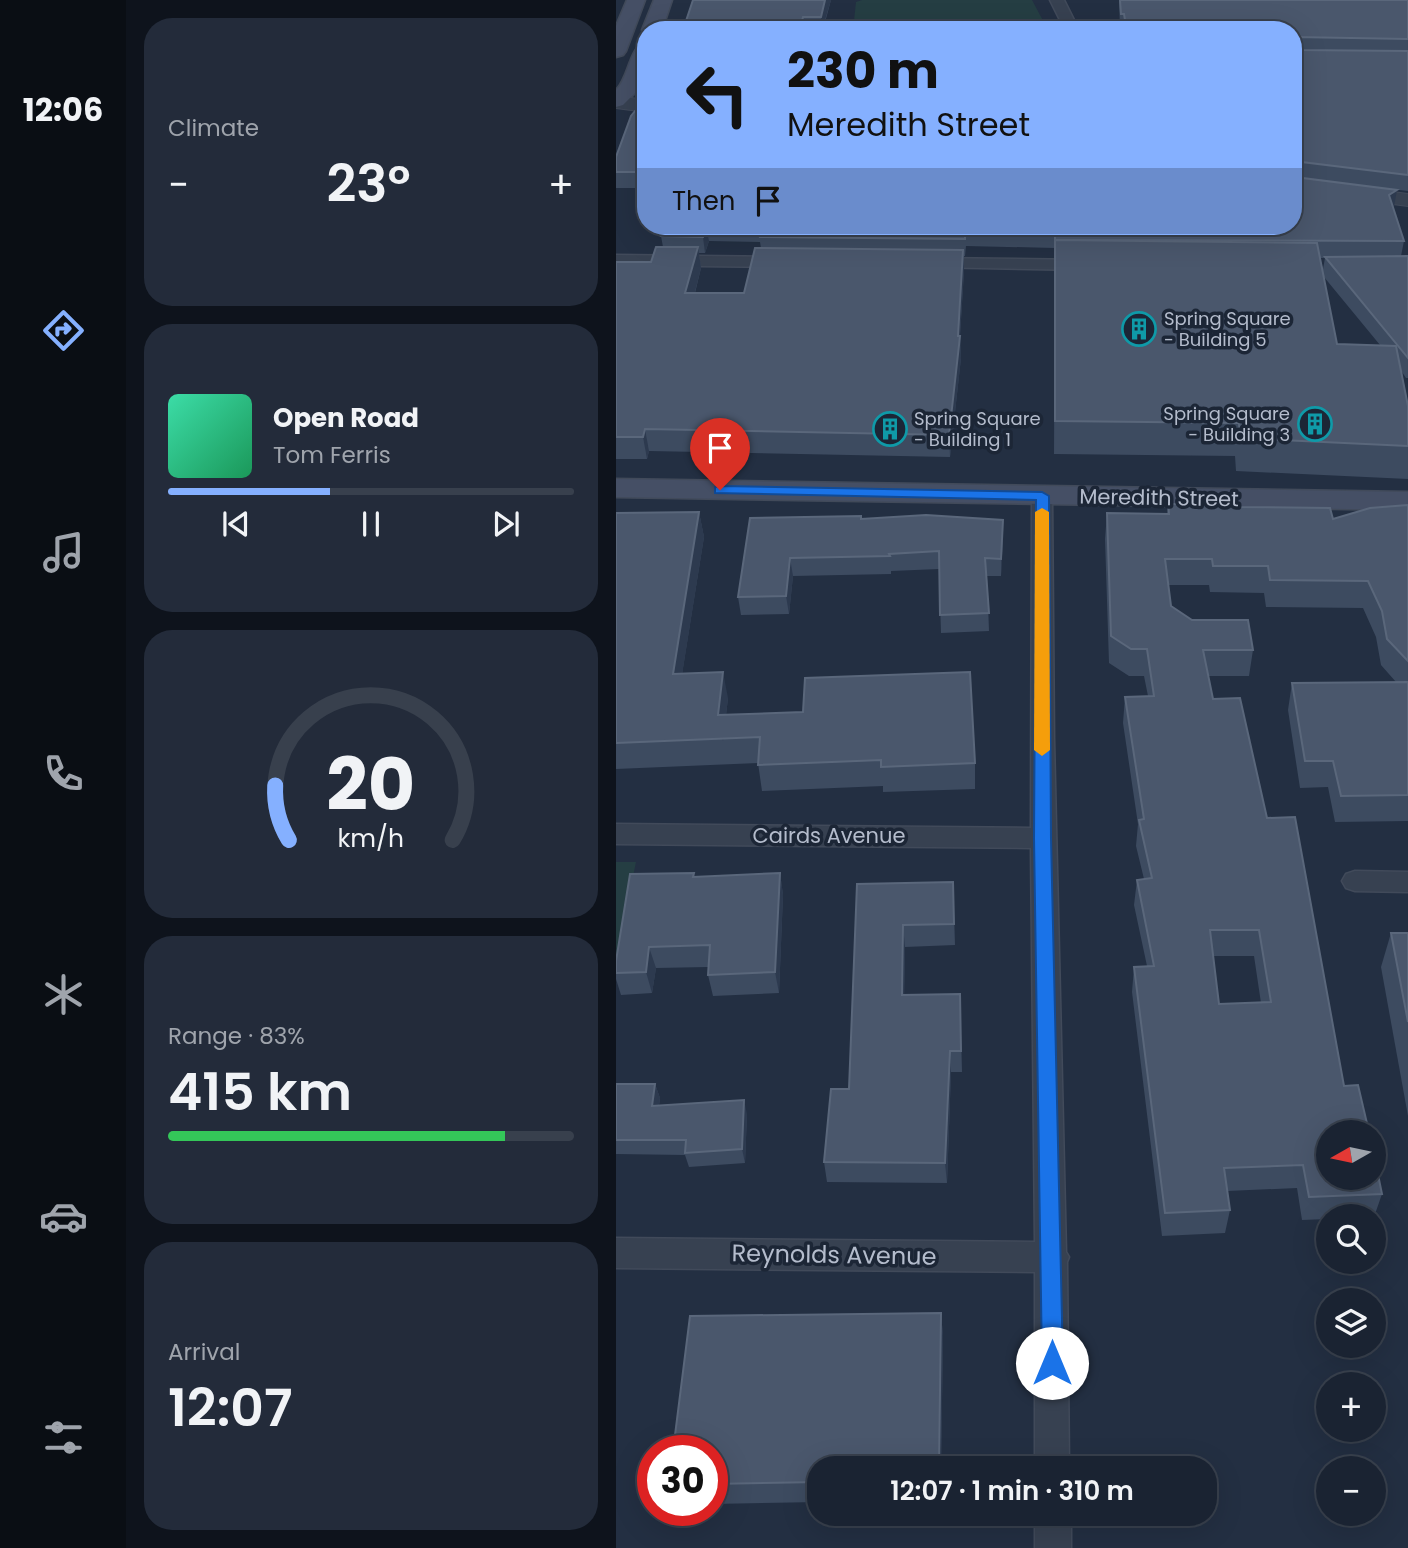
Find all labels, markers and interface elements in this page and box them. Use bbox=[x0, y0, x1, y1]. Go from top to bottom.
text: 230 m bbox=[787, 37, 939, 105]
icon: left bbox=[672, 49, 763, 140]
text: 12:06 bbox=[23, 87, 103, 132]
text: Meredith Street bbox=[787, 102, 1030, 147]
text: Climate bbox=[168, 112, 259, 144]
text: 23° bbox=[326, 147, 411, 220]
text: − bbox=[168, 158, 189, 211]
text: + bbox=[548, 158, 574, 211]
icon: arrive bbox=[749, 182, 787, 220]
text: Then bbox=[672, 183, 735, 219]
icon: directions bbox=[39, 306, 88, 355]
place label: Spring Square - Building 5 bbox=[1164, 306, 1291, 352]
building icon: Spring Square - Building 5 bbox=[1120, 310, 1158, 348]
text: Open Road bbox=[273, 400, 419, 436]
place label: Spring Square - Building 3 bbox=[1163, 401, 1290, 447]
building icon: Spring Square - Building 3 bbox=[1296, 405, 1334, 443]
place label: Spring Square - Building 1 bbox=[914, 406, 1041, 452]
building icon: Spring Square - Building 1 bbox=[871, 410, 909, 448]
pin bbox=[690, 418, 750, 490]
icon: arrive bbox=[701, 429, 739, 467]
text: Tom Ferris bbox=[273, 439, 391, 471]
street label: Meredith Street bbox=[1079, 482, 1239, 513]
icon: previous bbox=[217, 505, 255, 543]
icon: pause bbox=[352, 505, 390, 543]
icon: next bbox=[487, 505, 525, 543]
icon: music bbox=[39, 528, 88, 577]
text: 20 bbox=[326, 734, 416, 835]
icon: phone bbox=[39, 749, 88, 798]
text: km/h bbox=[338, 821, 404, 856]
street label: Cairds Avenue bbox=[752, 821, 906, 850]
icon: climate bbox=[39, 970, 88, 1019]
text: Range · 83% bbox=[168, 1020, 305, 1052]
text: 415 km bbox=[168, 1055, 352, 1128]
north arrow bbox=[1316, 1120, 1386, 1190]
map controls bbox=[1316, 1120, 1386, 1526]
icon: car bbox=[39, 1192, 88, 1241]
button: search bbox=[1316, 1204, 1386, 1274]
street label: Reynolds Avenue bbox=[731, 1236, 937, 1273]
button: layers bbox=[1316, 1288, 1386, 1358]
position arrow bbox=[1015, 1326, 1089, 1400]
text: Arrival bbox=[168, 1336, 240, 1368]
text: 12:07 bbox=[168, 1371, 292, 1444]
button: + bbox=[1316, 1372, 1386, 1442]
icon: filters bbox=[39, 1413, 88, 1462]
speed limit sign: 30 bbox=[637, 1435, 728, 1526]
button: − bbox=[1316, 1456, 1386, 1526]
text: 12:07 · 1 min · 310 m bbox=[890, 1473, 1134, 1509]

